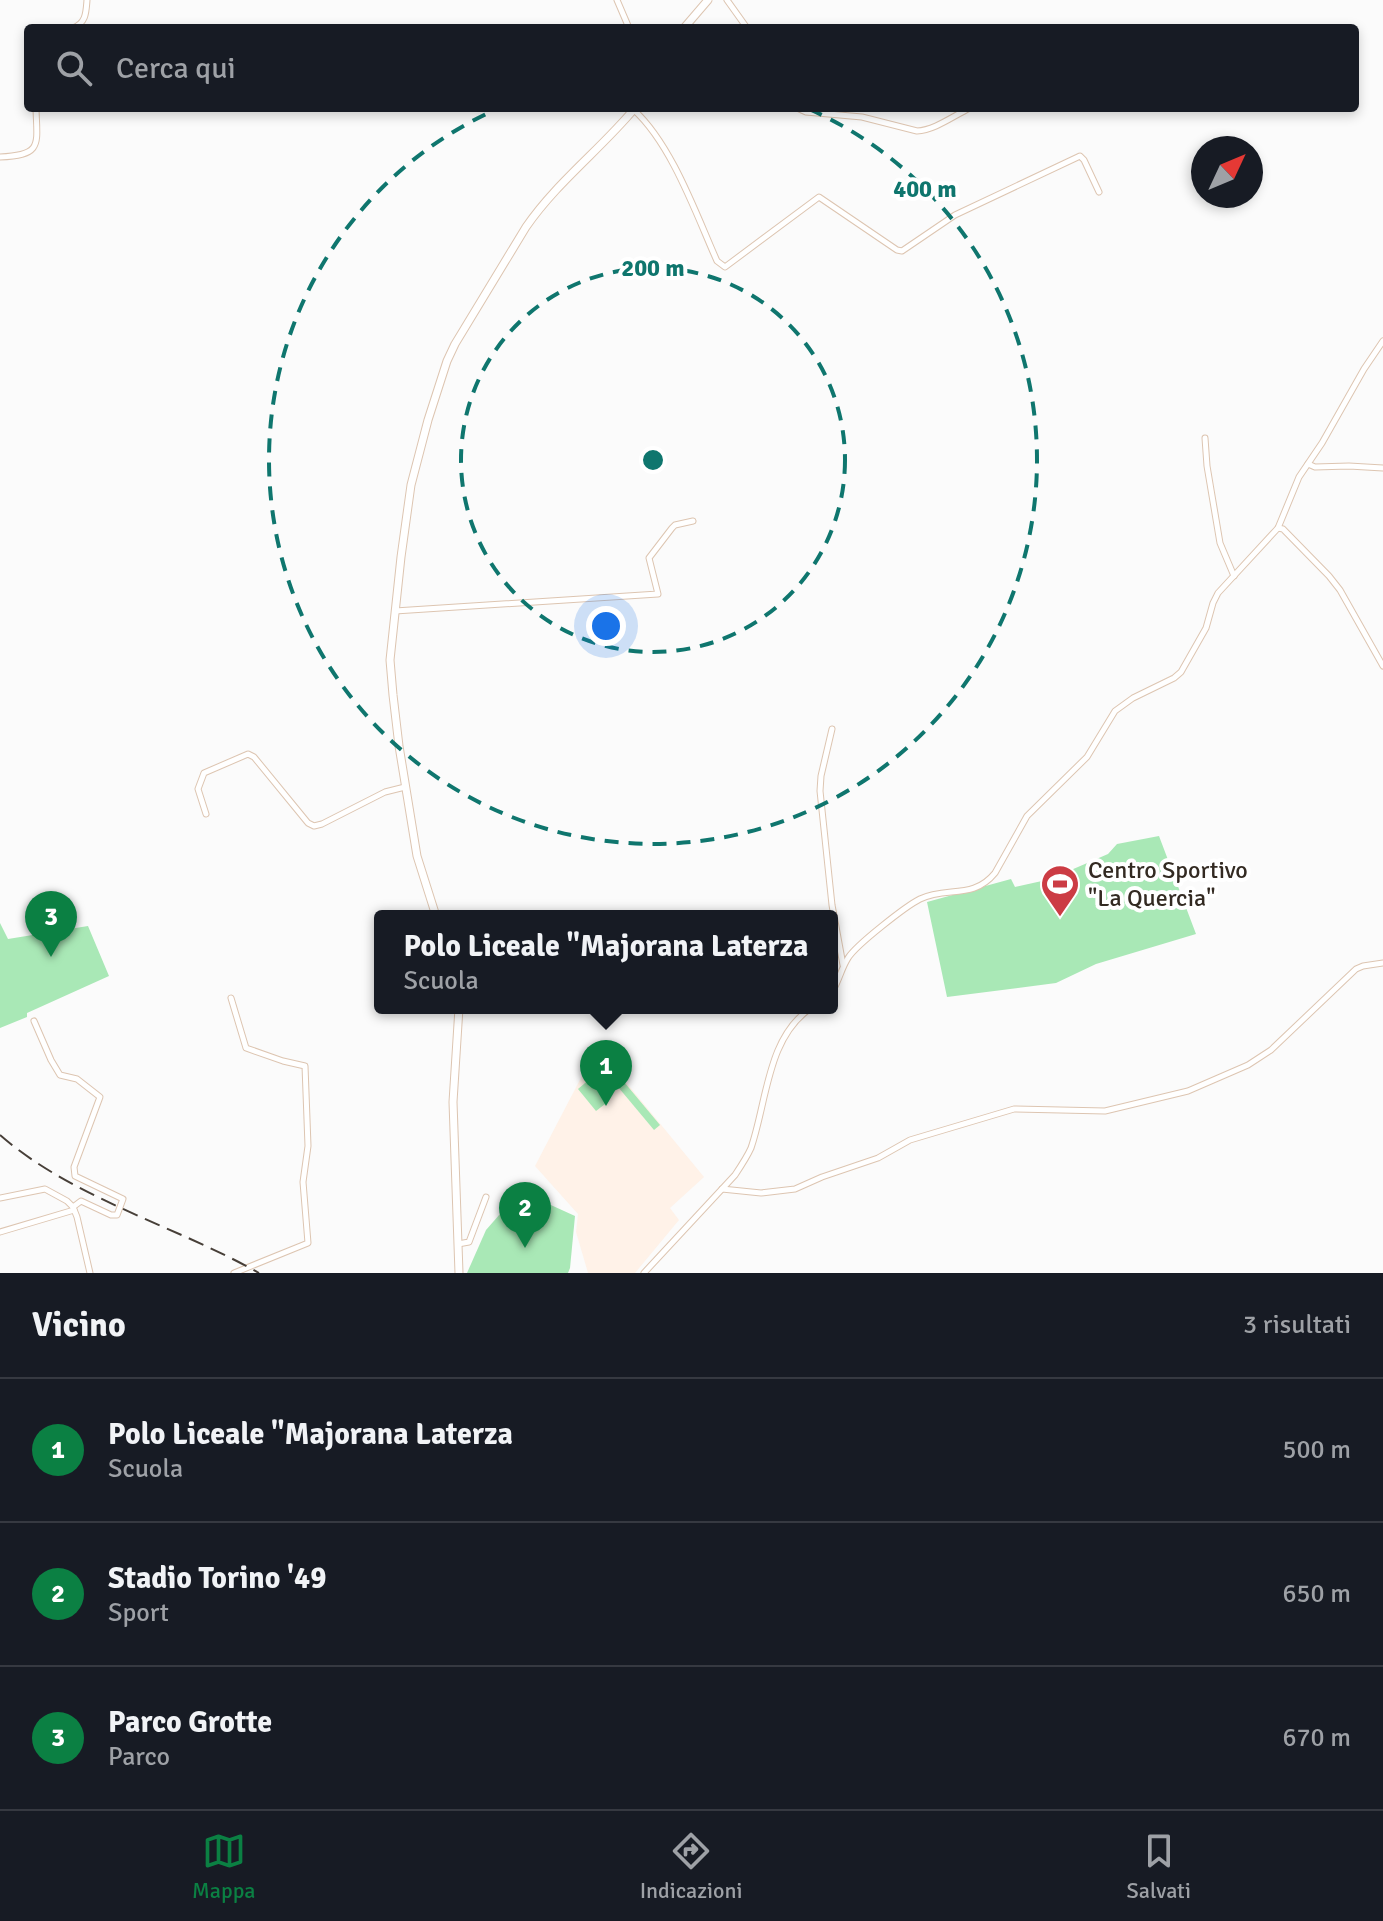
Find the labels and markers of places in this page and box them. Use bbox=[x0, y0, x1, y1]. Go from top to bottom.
centre of rings bbox=[639, 446, 667, 474]
place label: Centro Sportivo "La Quercia" bbox=[1088, 855, 1248, 913]
sports icon: Centro Sportivo "La Quercia" bbox=[1039, 863, 1081, 918]
pin: 3 bbox=[25, 891, 77, 957]
pin: 1 bbox=[580, 1040, 632, 1106]
pin: 2 bbox=[499, 1182, 551, 1248]

